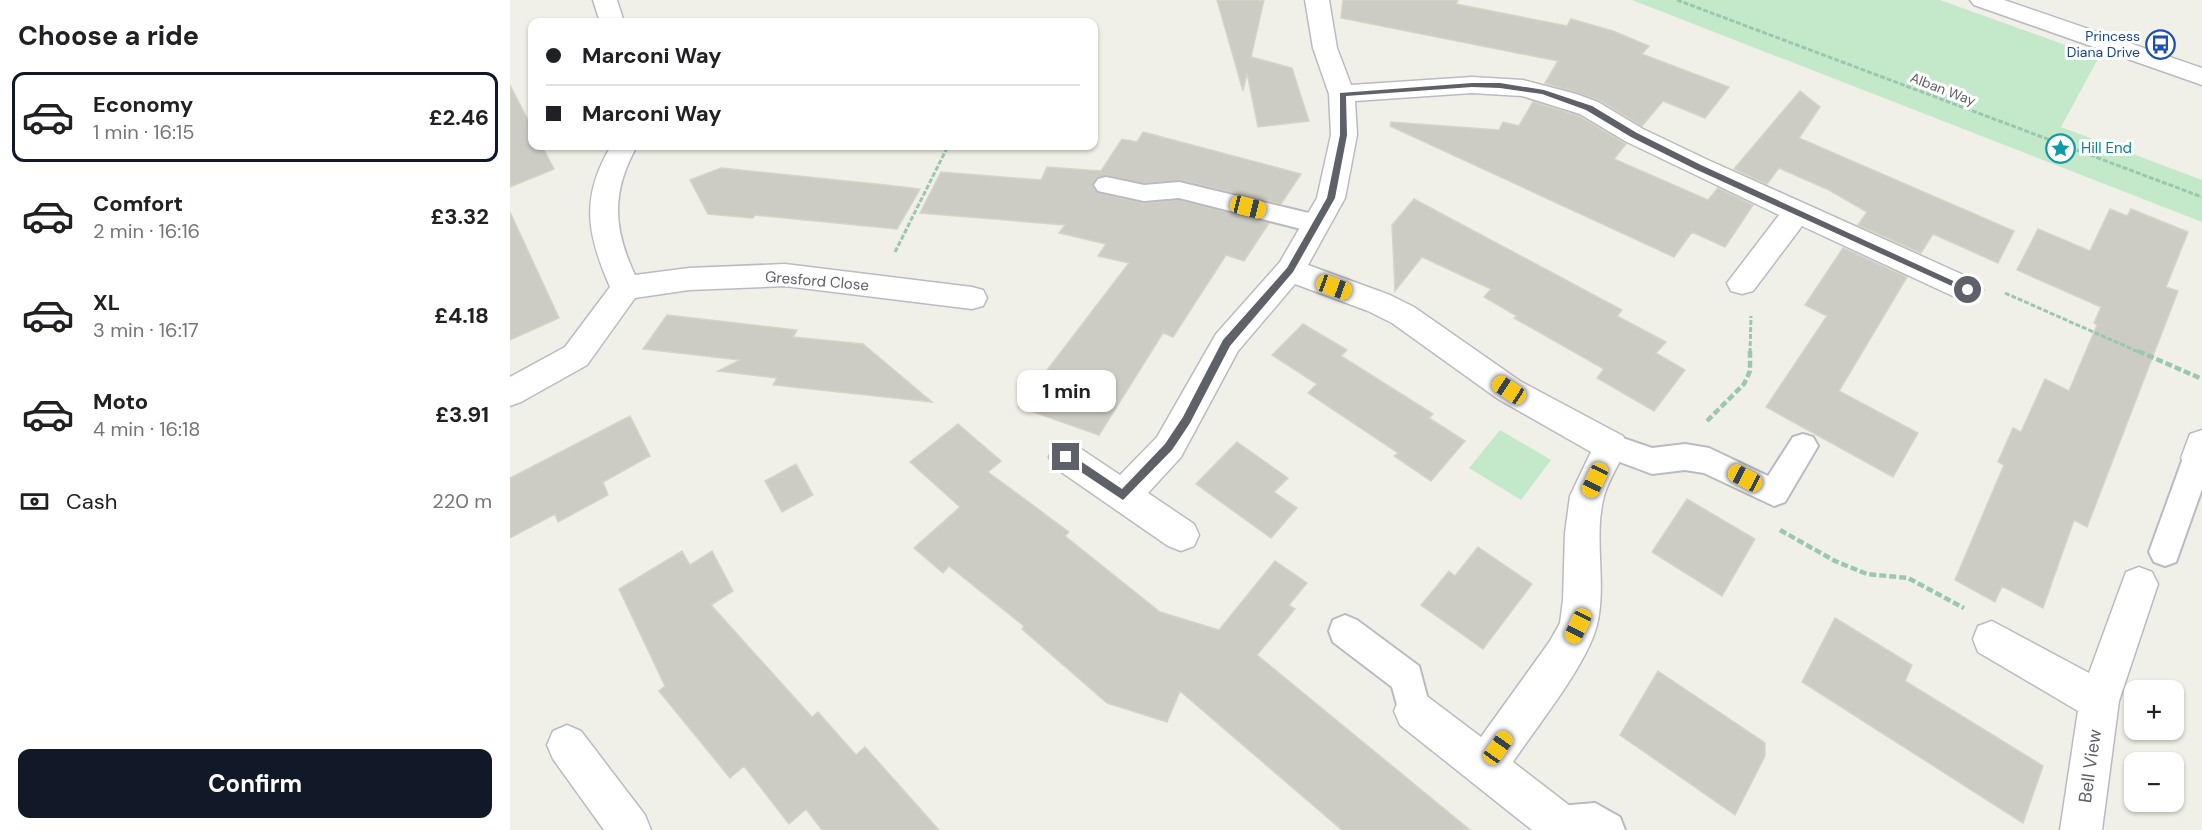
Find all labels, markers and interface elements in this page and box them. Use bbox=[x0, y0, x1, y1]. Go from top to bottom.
text: Choose a ride bbox=[18, 18, 199, 53]
place label: Princess Diana Drive bbox=[2067, 27, 2140, 61]
bus stop icon: Princess Diana Drive bbox=[2145, 28, 2177, 60]
text: Marconi Way bbox=[582, 41, 722, 70]
street label: Alban Way bbox=[1908, 68, 1978, 110]
icon: car bbox=[21, 90, 75, 144]
text: Economy bbox=[93, 90, 193, 119]
text: Marconi Way bbox=[582, 99, 722, 128]
text: £2.46 bbox=[429, 103, 489, 132]
text: 1 min · 16:15 bbox=[93, 119, 195, 145]
place icon: Hill End bbox=[2044, 132, 2076, 164]
place label: Hill End bbox=[2081, 138, 2132, 158]
icon: car bbox=[21, 189, 75, 243]
text: Comfort bbox=[93, 189, 183, 218]
car bbox=[1228, 194, 1268, 220]
text: £3.32 bbox=[430, 202, 489, 231]
text: 2 min · 16:16 bbox=[93, 218, 200, 244]
street label: Gresford Close bbox=[764, 267, 870, 295]
car bbox=[1314, 272, 1354, 302]
route start bbox=[1954, 276, 1981, 303]
icon: car bbox=[21, 288, 75, 342]
text: XL bbox=[93, 288, 120, 317]
text: £4.18 bbox=[434, 301, 489, 330]
text: 3 min · 16:17 bbox=[93, 317, 199, 343]
callout: 1 min bbox=[1016, 370, 1116, 412]
car bbox=[1489, 373, 1529, 407]
text: 1 min bbox=[1042, 378, 1091, 404]
icon: car bbox=[21, 387, 75, 441]
text: Moto bbox=[93, 387, 148, 416]
text: £3.91 bbox=[435, 400, 489, 429]
text: 4 min · 16:18 bbox=[93, 416, 200, 442]
route end bbox=[1052, 443, 1079, 470]
car bbox=[1579, 460, 1611, 500]
car bbox=[1725, 462, 1765, 494]
icon: cash bbox=[18, 485, 51, 518]
text: Cash bbox=[66, 487, 117, 516]
text: 220 m bbox=[432, 488, 492, 514]
car bbox=[1562, 606, 1594, 646]
map controls bbox=[2124, 680, 2184, 812]
button: + bbox=[2124, 680, 2184, 740]
car bbox=[1480, 728, 1516, 768]
street label: Bell View bbox=[2073, 728, 2107, 804]
button: Confirm bbox=[18, 749, 492, 818]
button: − bbox=[2124, 752, 2184, 812]

